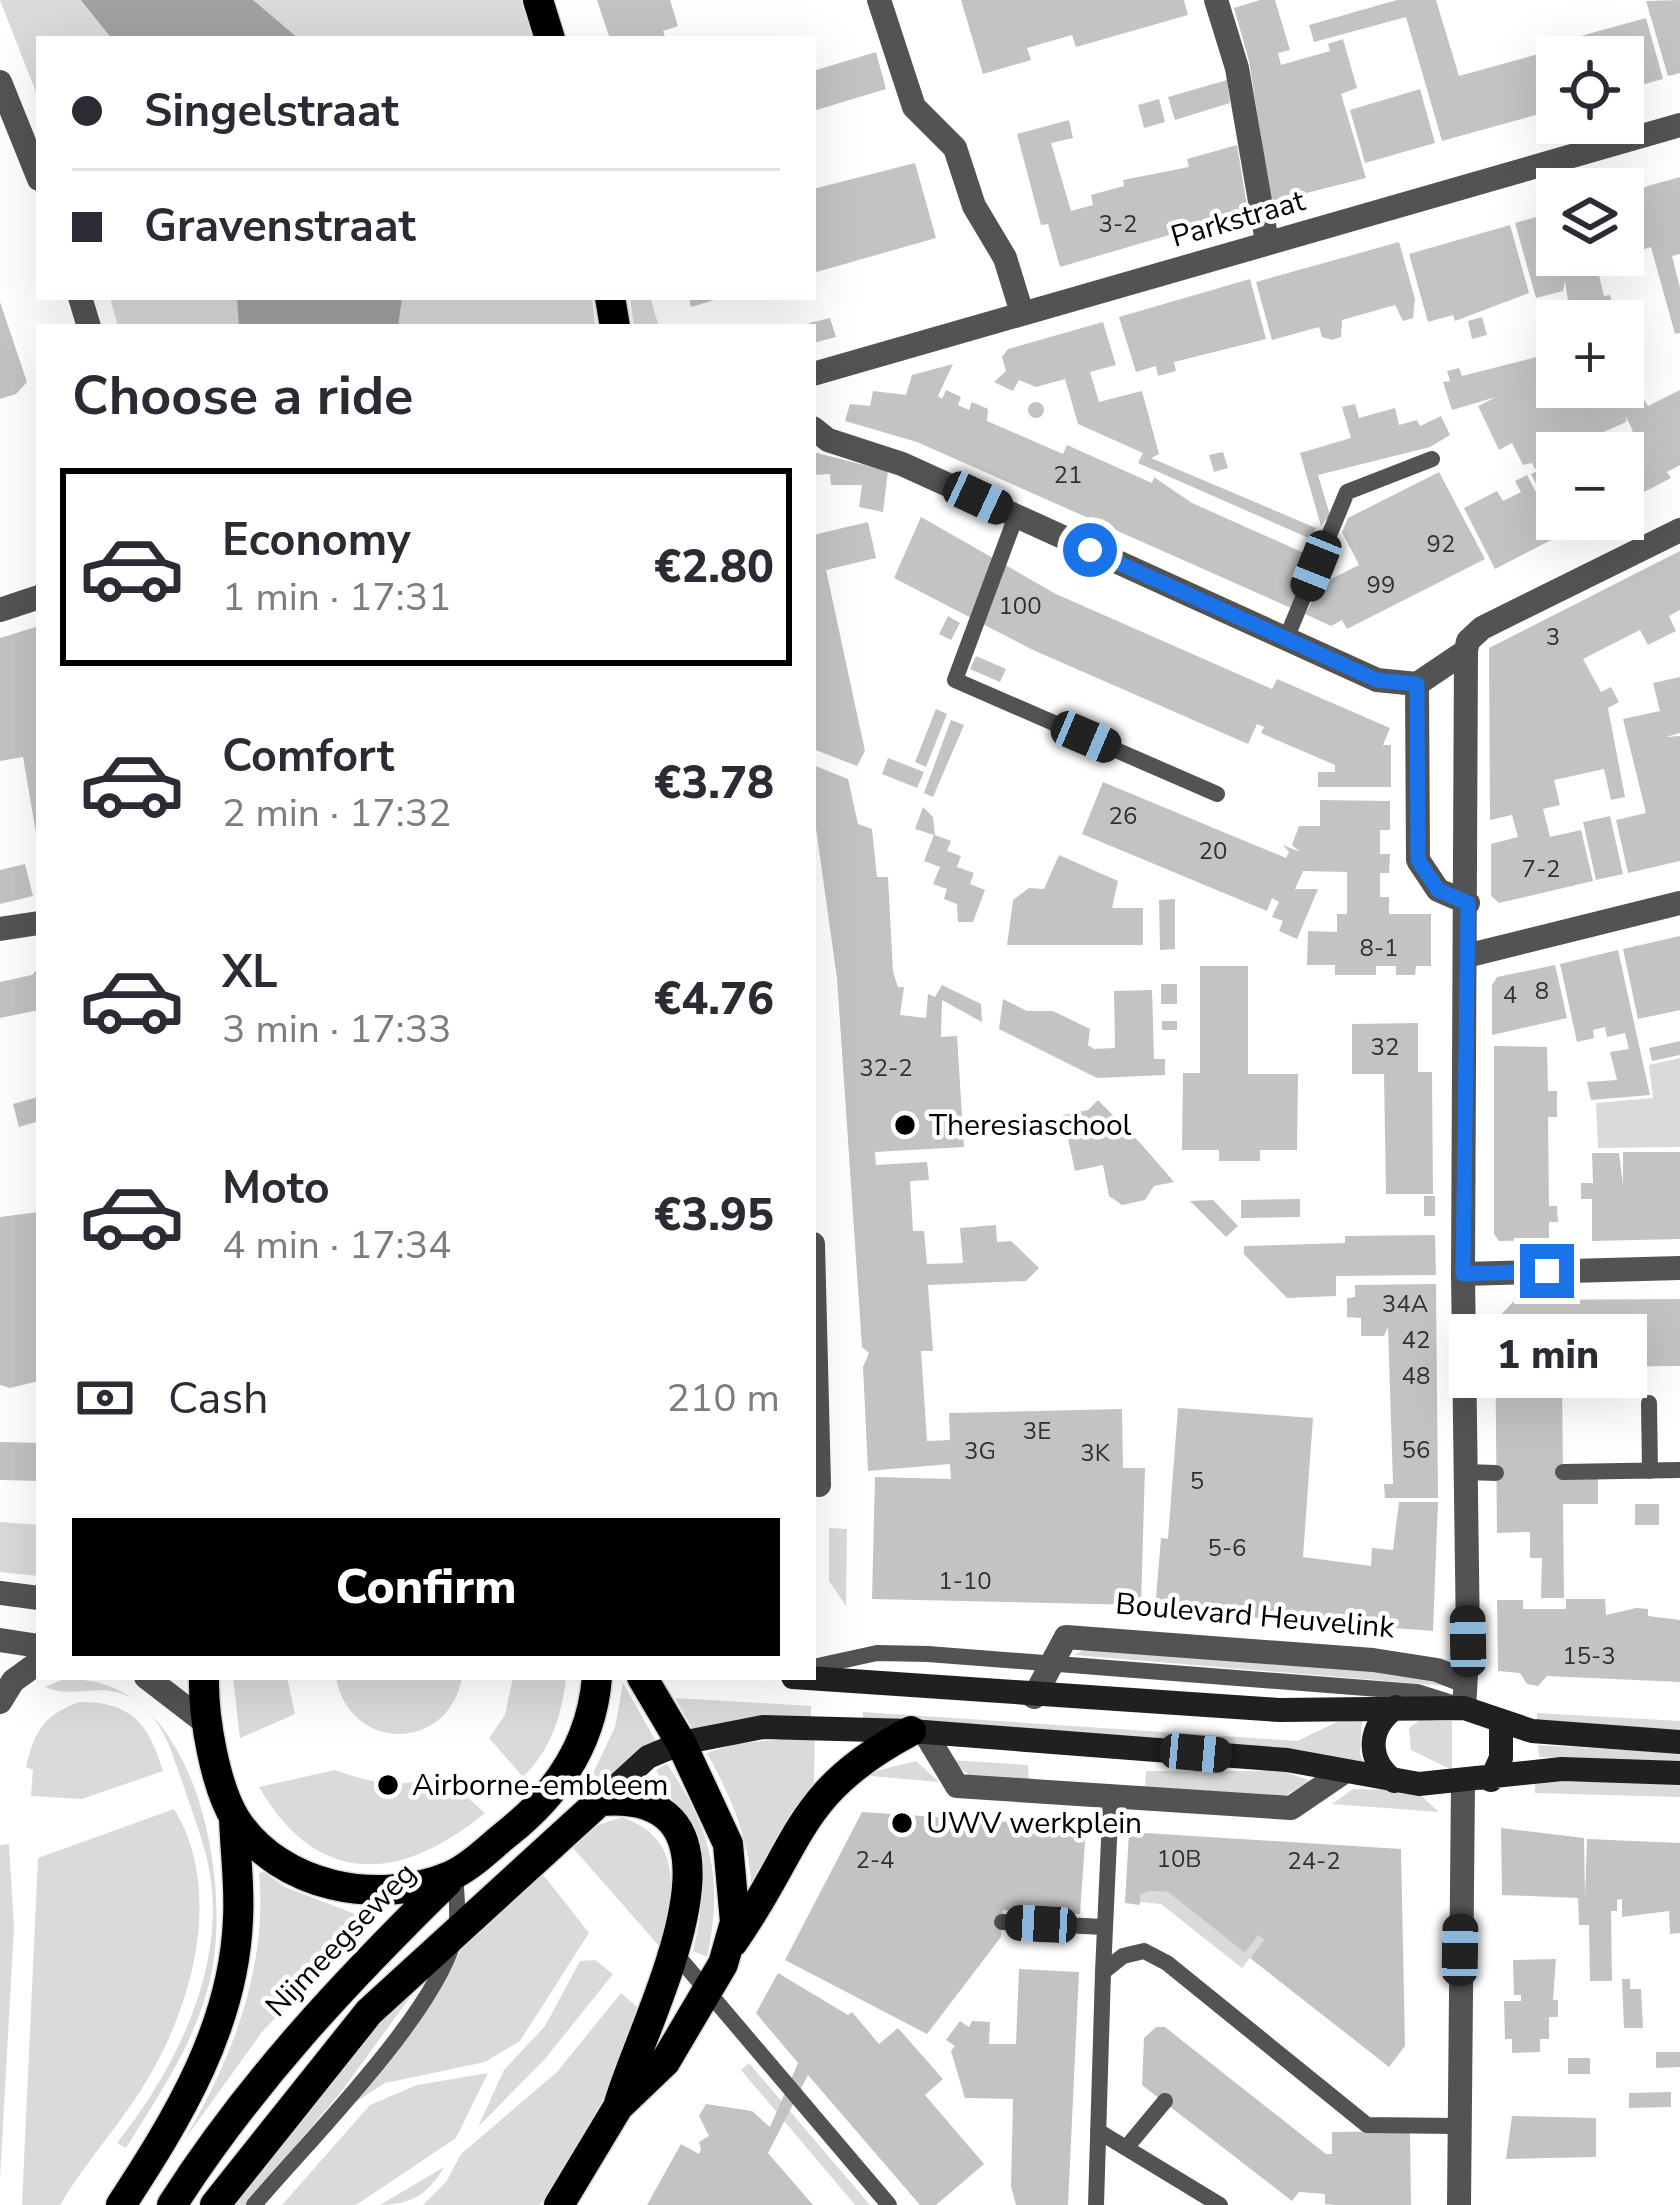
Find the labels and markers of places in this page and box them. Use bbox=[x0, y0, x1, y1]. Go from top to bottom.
place label: Theresiaschool bbox=[929, 1105, 1132, 1146]
marker: Theresiaschool bbox=[892, 1112, 918, 1138]
place label: Airborne-embleem bbox=[412, 1765, 668, 1806]
marker: Airborne-embleem bbox=[375, 1772, 401, 1798]
place label: UWV werkplein bbox=[926, 1803, 1142, 1844]
marker: UWV werkplein bbox=[889, 1810, 915, 1836]

